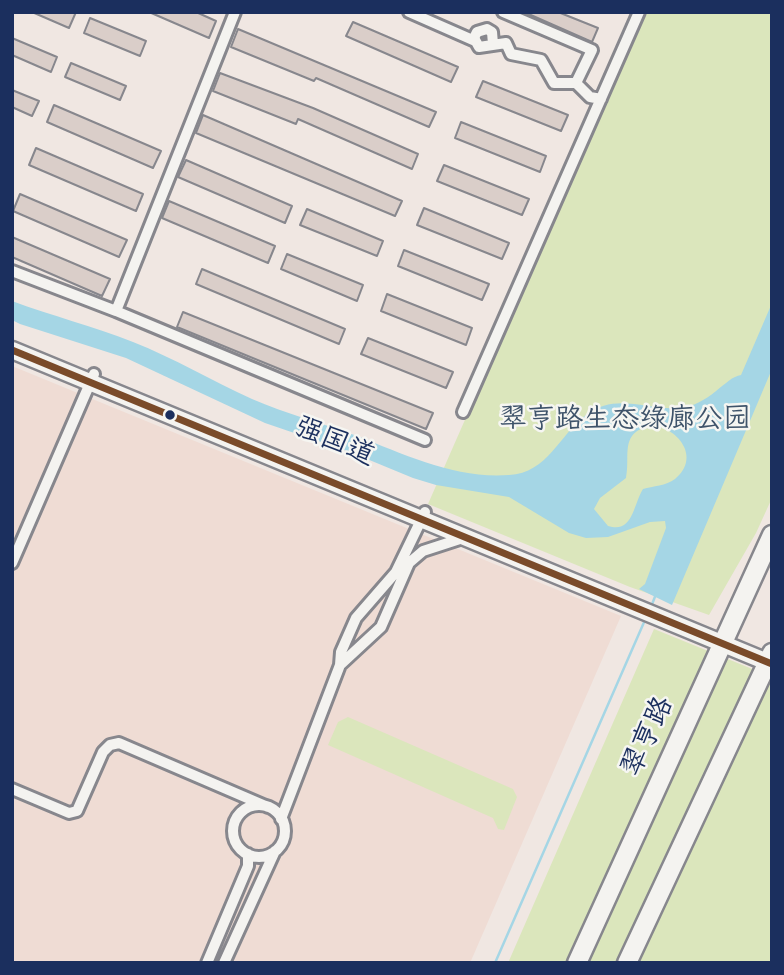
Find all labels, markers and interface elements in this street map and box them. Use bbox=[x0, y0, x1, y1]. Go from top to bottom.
park label: 翠亨路生态绿廊公园 bbox=[499, 406, 751, 440]
unlabelled marker bbox=[163, 408, 177, 422]
street label: 强国道 bbox=[288, 413, 378, 477]
street label: 翠亨路 bbox=[618, 693, 684, 783]

